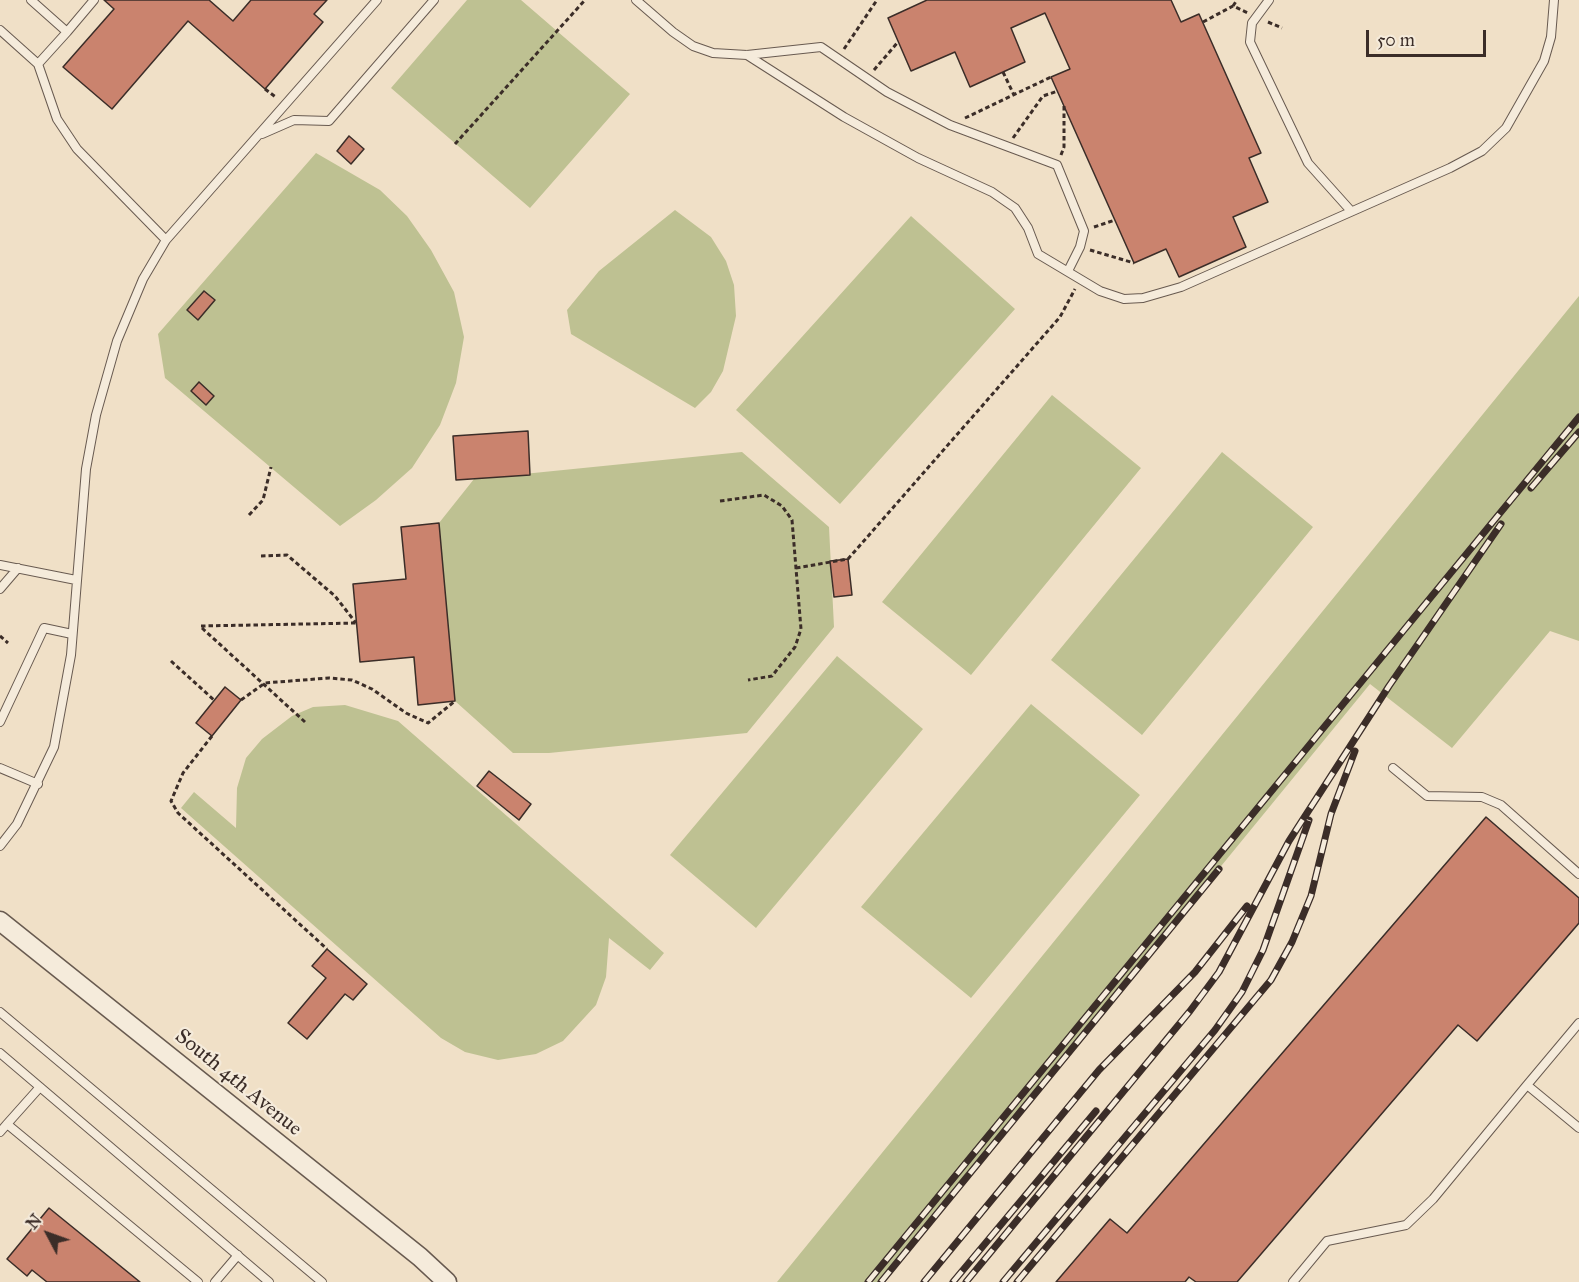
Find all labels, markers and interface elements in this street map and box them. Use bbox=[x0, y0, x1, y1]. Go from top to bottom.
scale bar bbox=[1369, 18, 1489, 56]
text: 50 m bbox=[1377, 29, 1415, 51]
street label: South 4th Avenue bbox=[169, 1024, 307, 1142]
north arrow bbox=[18, 1204, 78, 1264]
text: N bbox=[22, 1211, 46, 1233]

